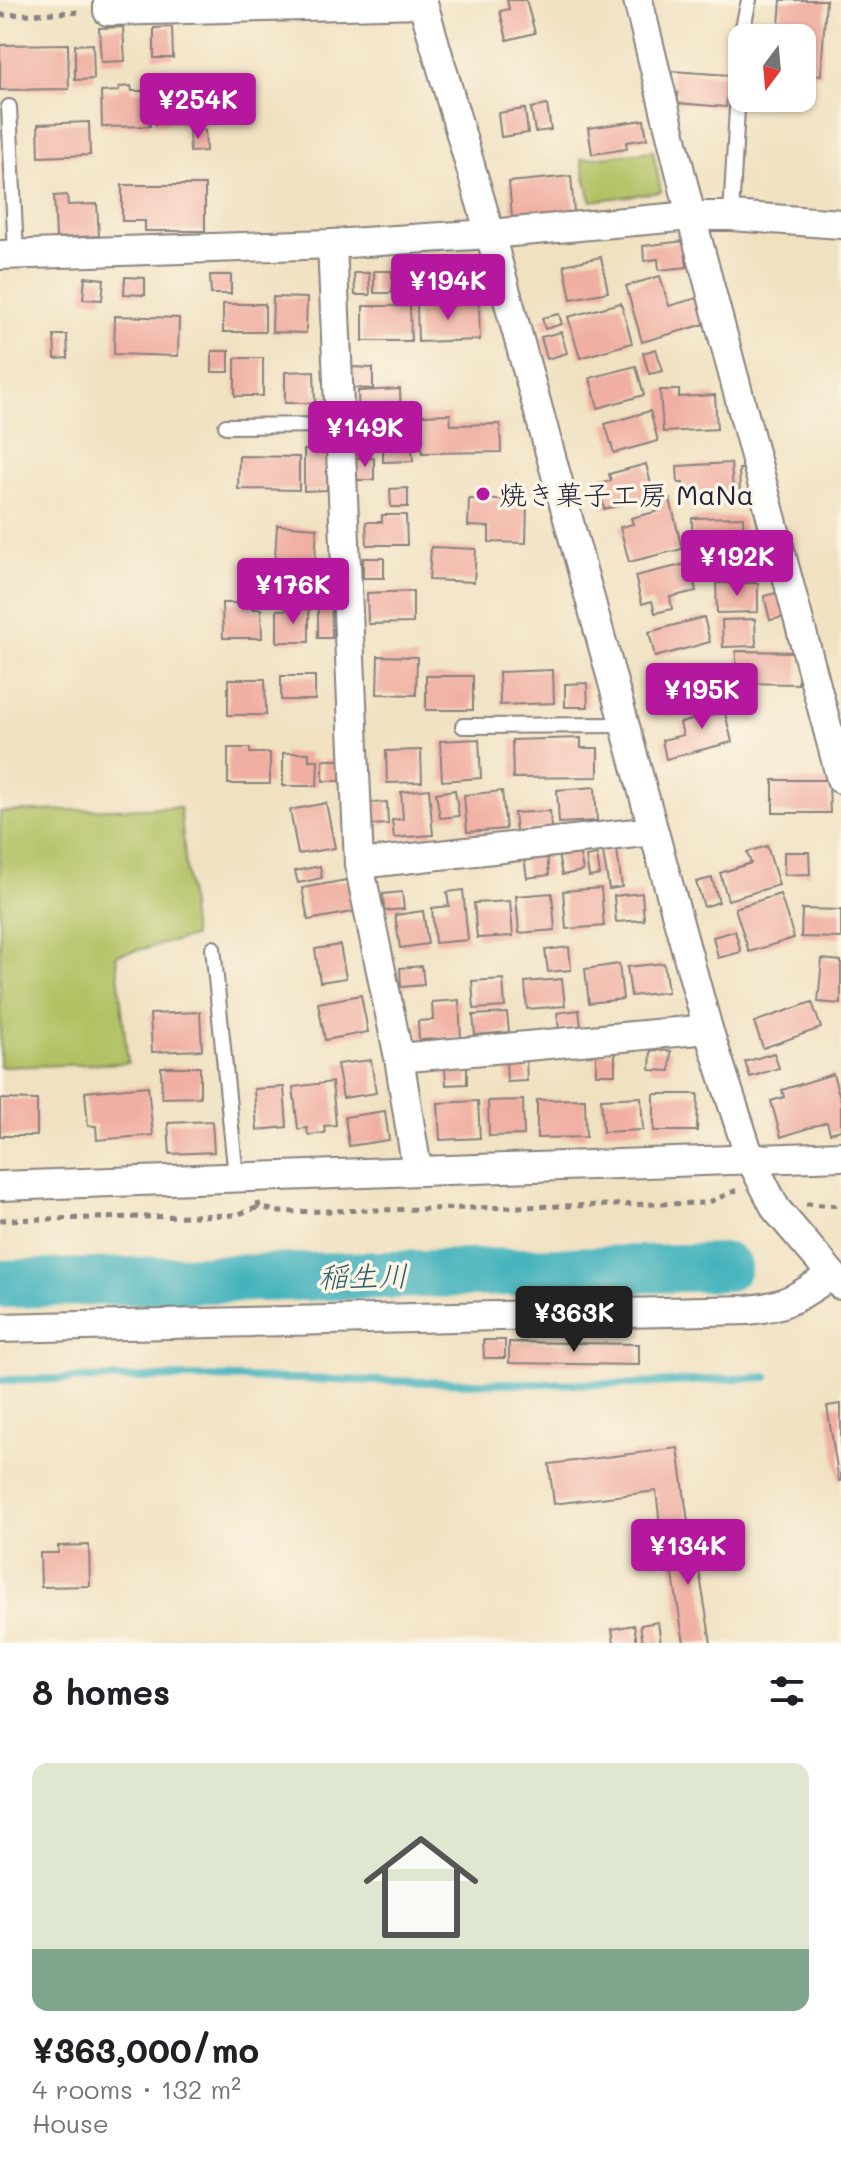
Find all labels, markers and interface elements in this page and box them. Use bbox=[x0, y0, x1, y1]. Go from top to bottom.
north arrow bbox=[728, 24, 816, 112]
map controls bbox=[728, 24, 816, 112]
pin: ¥254K bbox=[142, 73, 254, 141]
text: ¥254K bbox=[158, 82, 238, 116]
pin: ¥194K bbox=[392, 254, 504, 322]
text: ¥194K bbox=[409, 263, 487, 297]
pin: ¥149K bbox=[309, 401, 421, 469]
text: ¥149K bbox=[326, 410, 404, 444]
place label: 焼き菓子工房 MaNa bbox=[499, 476, 754, 512]
marker: 焼き菓子工房 MaNa bbox=[474, 485, 492, 503]
pin: ¥192K bbox=[681, 530, 793, 598]
text: ¥192K bbox=[699, 539, 775, 573]
pin: ¥176K bbox=[237, 558, 349, 626]
text: ¥176K bbox=[255, 567, 331, 601]
pin: ¥195K bbox=[646, 663, 758, 731]
text: ¥195K bbox=[664, 672, 740, 706]
water label: 稲生川 bbox=[318, 1254, 408, 1296]
pin: ¥363K bbox=[518, 1286, 630, 1354]
text: ¥363K bbox=[533, 1295, 615, 1329]
pin: ¥134K bbox=[632, 1519, 744, 1587]
text: ¥134K bbox=[649, 1528, 727, 1562]
text: 8 homes bbox=[32, 1669, 170, 1714]
icon: filters bbox=[765, 1669, 809, 1713]
icon: home bbox=[349, 1815, 493, 1959]
text: ¥363,000/mo bbox=[32, 2027, 259, 2072]
text: 4 rooms · 132 m² bbox=[32, 2072, 241, 2106]
text: House bbox=[32, 2106, 109, 2140]

